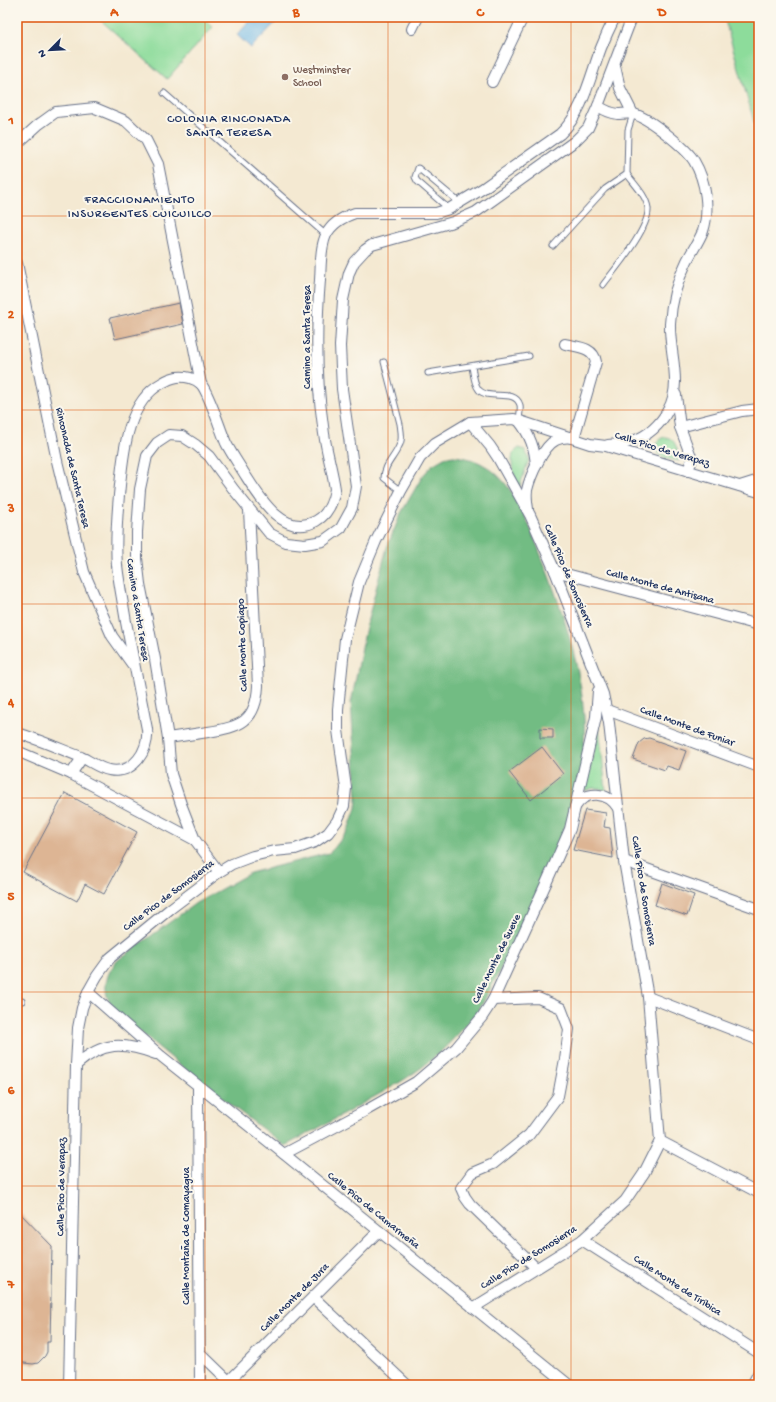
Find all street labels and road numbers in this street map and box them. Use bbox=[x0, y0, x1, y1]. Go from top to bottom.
street label: Camino a Santa Teresa bbox=[302, 284, 314, 389]
street label: Rinconada de Santa Teresa bbox=[52, 407, 92, 530]
street label: Calle Pico de Verapaz bbox=[613, 430, 712, 470]
street label: Calle Pico de Somosierra bbox=[541, 523, 596, 630]
street label: Camino a Santa Teresa bbox=[123, 558, 151, 663]
street label: Calle Monte de Antisana bbox=[605, 567, 716, 607]
street label: Calle Monte Copiapo bbox=[235, 598, 251, 692]
street label: Calle Monte de Funiar bbox=[638, 704, 737, 750]
street label: Calle Pico de Somosierra bbox=[628, 835, 658, 948]
street label: Calle Pico de Somosierra bbox=[121, 857, 218, 934]
street label: Calle Monte de Sueve bbox=[470, 912, 524, 1006]
street label: Calle Pico de Verapaz bbox=[55, 1136, 69, 1236]
street label: Calle Montaña de Comayagua bbox=[181, 1166, 193, 1305]
street label: Calle Pico de Camarmeña bbox=[324, 1170, 422, 1252]
street label: Calle Pico de Somosierra bbox=[479, 1223, 580, 1292]
street label: Calle Monte de Tiribica bbox=[631, 1253, 724, 1319]
street label: Calle Monte de Jura bbox=[258, 1261, 332, 1335]

